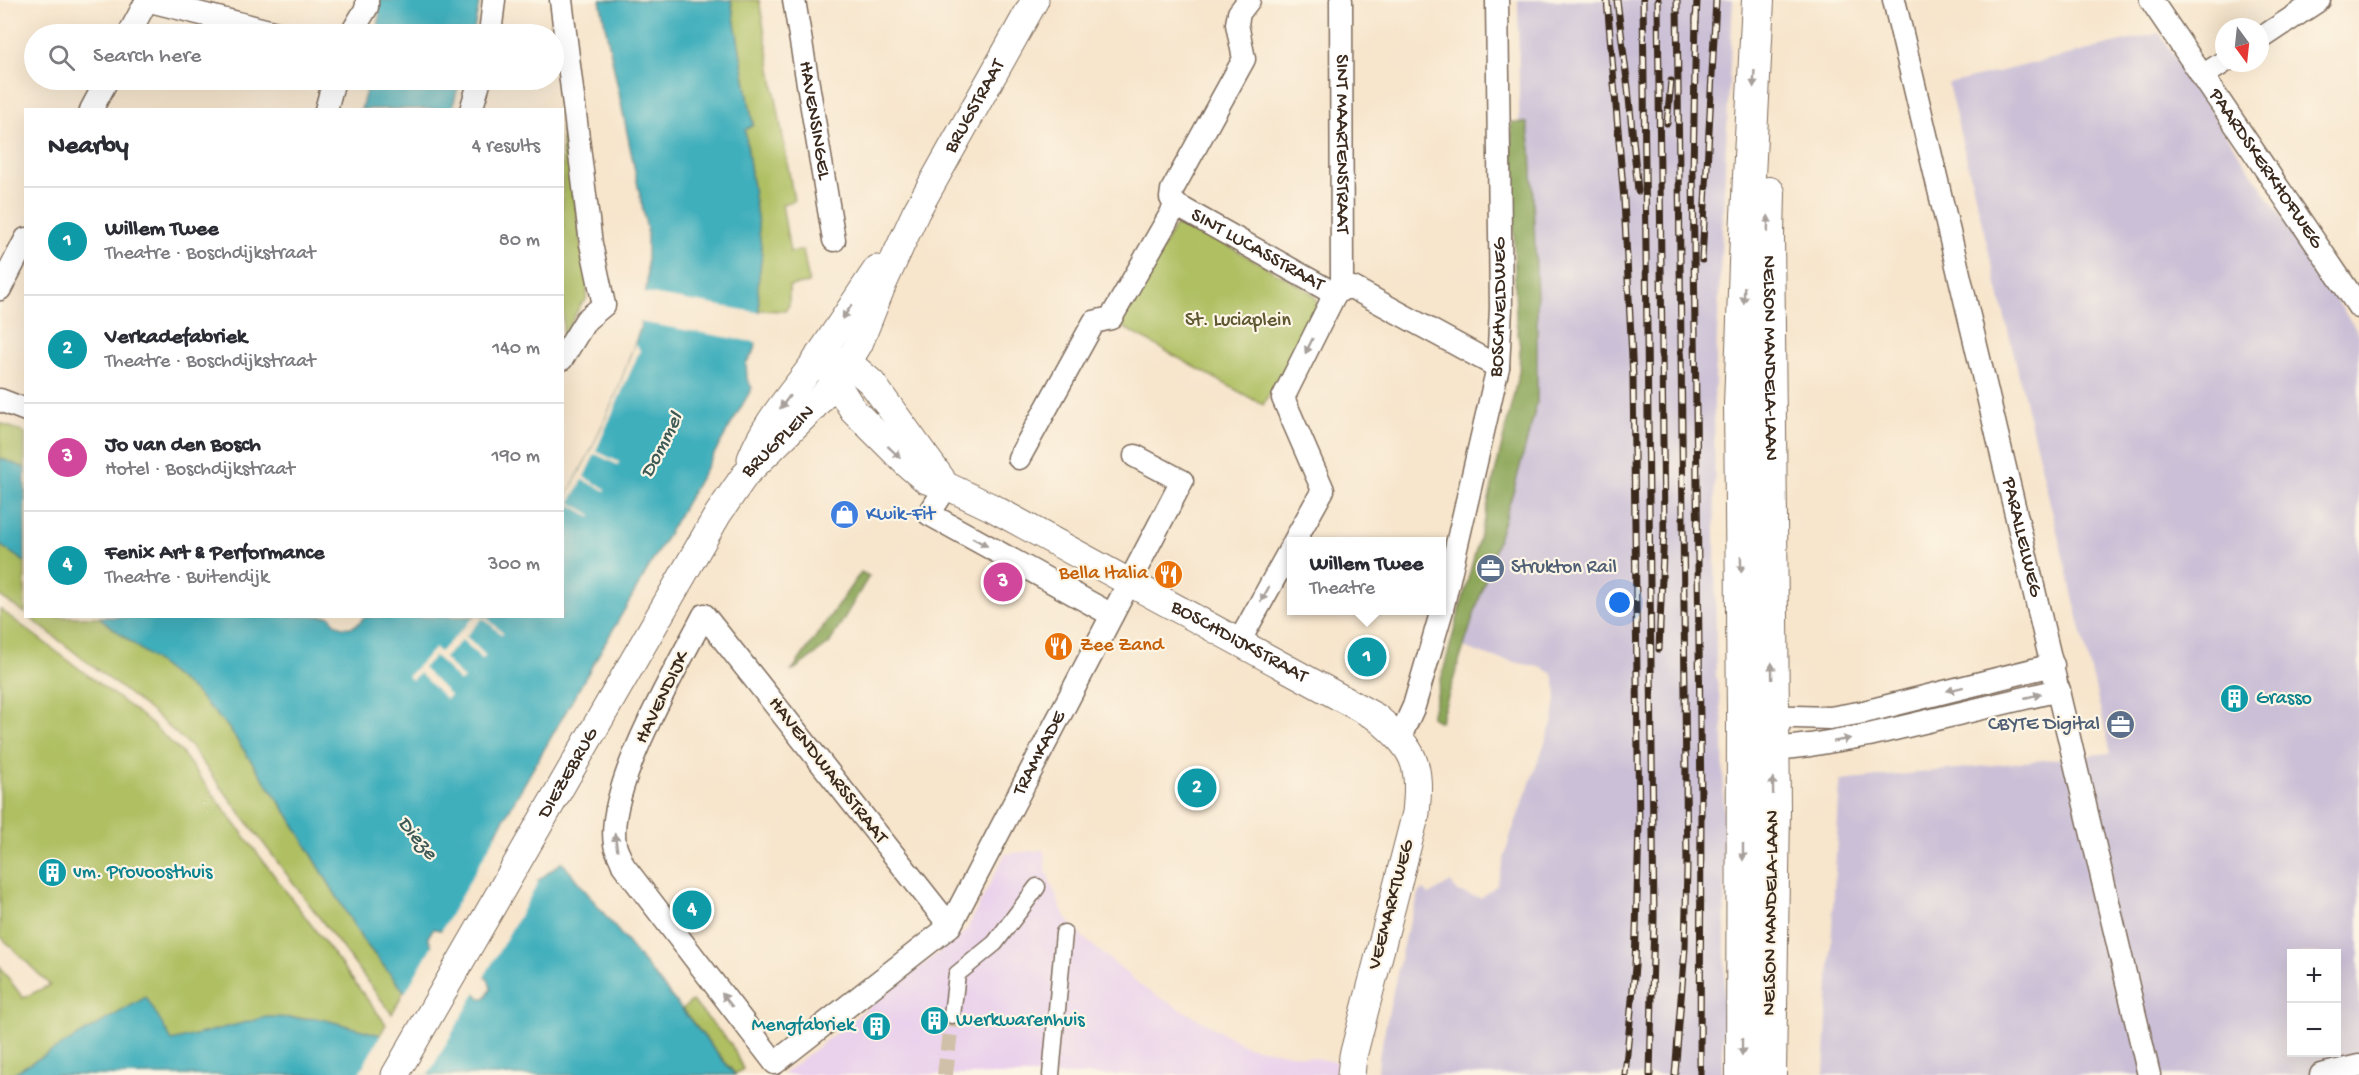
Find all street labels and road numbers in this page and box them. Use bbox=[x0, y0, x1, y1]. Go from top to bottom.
street label: SINT MAARTENSTRAAT bbox=[1330, 54, 1353, 235]
street label: BRUGSTRAAT bbox=[939, 55, 1011, 158]
street label: HAVENSINGEL bbox=[793, 60, 835, 182]
street label: PAARDSKERKHOFWEG bbox=[2203, 84, 2329, 254]
street label: SINT LUCASSTRAAT bbox=[1186, 204, 1329, 298]
street label: BOSCHVELDWEG bbox=[1484, 236, 1513, 381]
street label: NELSON MANDELA-LAAN bbox=[1757, 255, 1782, 461]
street label: BRUGPLEIN bbox=[737, 401, 820, 484]
street label: PARALLELWEG bbox=[1996, 474, 2047, 600]
street label: BOSCHDIJKSTRAAT bbox=[1166, 595, 1312, 689]
street label: HAVENDIJK bbox=[631, 647, 696, 748]
street label: HAVENDWARSSTRAAT bbox=[762, 693, 892, 850]
street label: TRAMKADE bbox=[1008, 706, 1072, 801]
street label: DIEZEBRUG bbox=[533, 723, 604, 824]
street label: NELSON MANDELA-LAAN bbox=[1759, 810, 1785, 1016]
street label: VEEMARKTWEG bbox=[1363, 836, 1421, 973]

